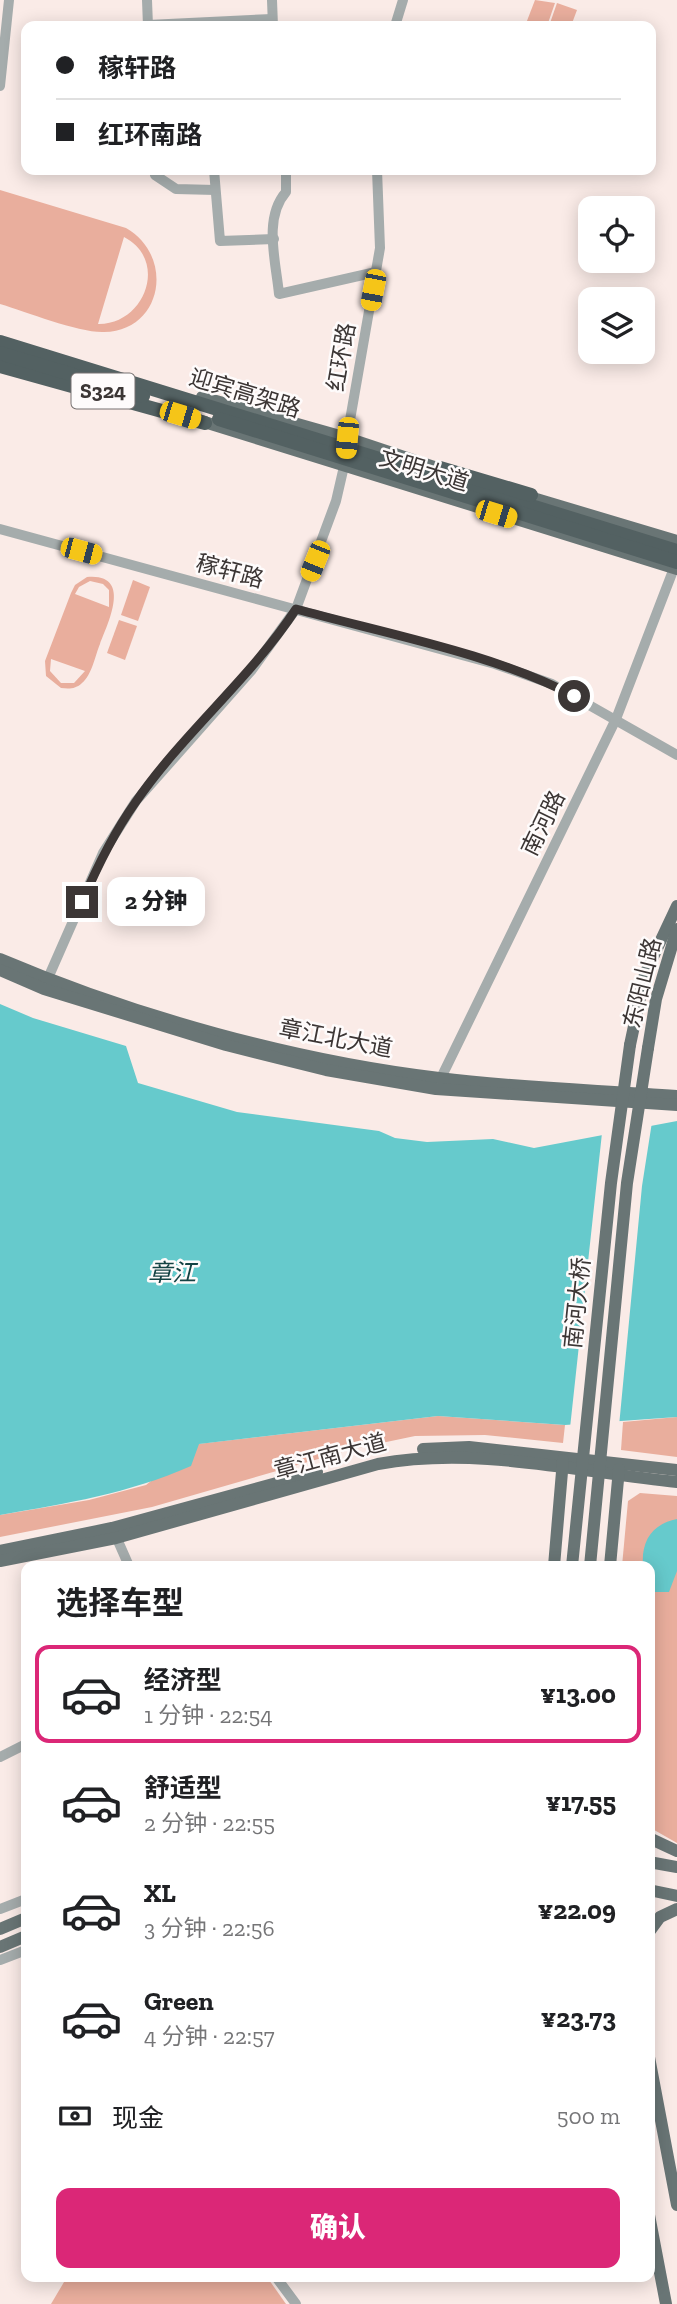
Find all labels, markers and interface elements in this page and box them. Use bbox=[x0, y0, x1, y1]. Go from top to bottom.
text: 稼轩路 bbox=[98, 52, 176, 84]
text: 红环南路 bbox=[98, 119, 202, 151]
map controls bbox=[578, 196, 655, 364]
button: locate bbox=[578, 196, 655, 273]
car bbox=[359, 267, 388, 313]
button: layers bbox=[578, 287, 655, 364]
street label: 红环路 bbox=[321, 321, 361, 393]
street label: 迎宾高架路 bbox=[186, 363, 304, 423]
road number: S324 bbox=[72, 374, 134, 408]
car bbox=[157, 399, 204, 431]
car bbox=[335, 416, 360, 460]
street label: 文明大道 bbox=[376, 443, 472, 497]
car bbox=[473, 498, 520, 530]
car bbox=[58, 535, 105, 567]
car bbox=[298, 538, 333, 584]
street label: 稼轩路 bbox=[193, 549, 267, 593]
route start bbox=[558, 680, 590, 712]
street label: 南河路 bbox=[515, 786, 571, 860]
callout: 2 分钟 bbox=[106, 878, 204, 926]
route end bbox=[66, 886, 98, 918]
text: 2 分钟 bbox=[125, 887, 187, 915]
street label: 东阳山路 bbox=[617, 935, 667, 1031]
street label: 章江北大道 bbox=[277, 1013, 395, 1063]
street label: 南河大桥 bbox=[558, 1256, 596, 1350]
water label: 章江 bbox=[148, 1258, 199, 1287]
street label: 章江南大道 bbox=[271, 1428, 389, 1484]
text: 选择车型 bbox=[56, 1584, 184, 1622]
icon: car bbox=[60, 1663, 123, 1726]
text: 经济型 bbox=[144, 1664, 222, 1696]
text: ¥13.00 bbox=[540, 1678, 616, 1710]
text: 1 分钟 · 22:54 bbox=[144, 1701, 273, 1729]
icon: car bbox=[60, 1771, 123, 1834]
text: 舒适型 bbox=[144, 1772, 222, 1804]
text: ¥17.55 bbox=[546, 1786, 616, 1818]
text: 2 分钟 · 22:55 bbox=[144, 1809, 275, 1837]
text: XL bbox=[144, 1877, 176, 1909]
icon: car bbox=[60, 1879, 123, 1942]
text: ¥22.09 bbox=[538, 1894, 616, 1926]
text: 3 分钟 · 22:56 bbox=[144, 1914, 275, 1942]
text: Green bbox=[144, 1985, 214, 2017]
icon: car bbox=[60, 1987, 123, 2050]
text: ¥23.73 bbox=[541, 2002, 616, 2034]
text: 4 分钟 · 22:57 bbox=[144, 2022, 275, 2050]
icon: cash bbox=[56, 2097, 94, 2135]
text: 现金 bbox=[112, 2102, 164, 2134]
text: 500 m bbox=[557, 2102, 620, 2130]
button: 确认 bbox=[56, 2188, 620, 2268]

